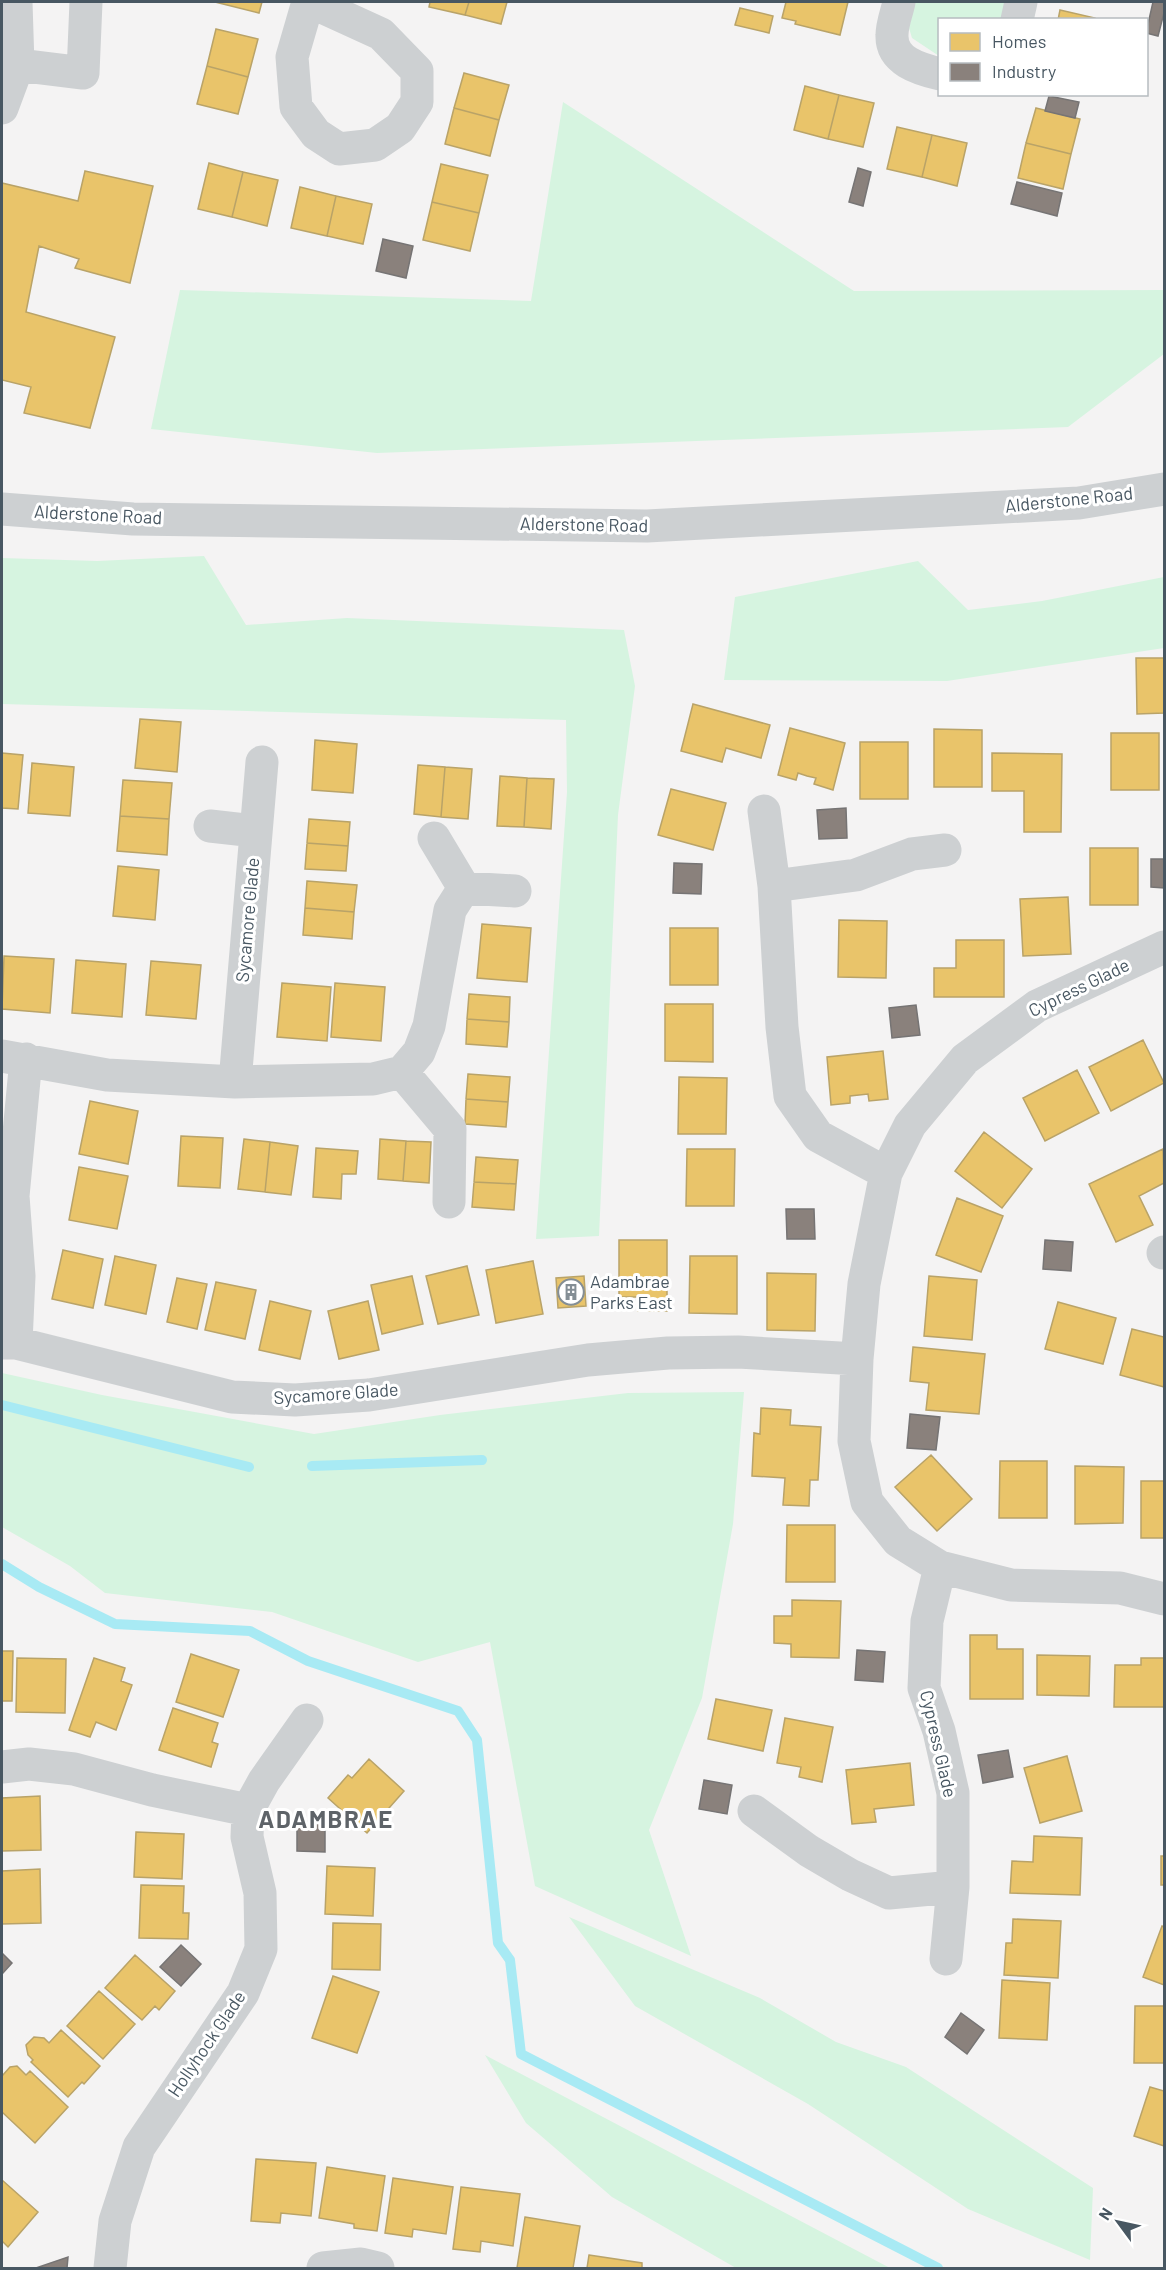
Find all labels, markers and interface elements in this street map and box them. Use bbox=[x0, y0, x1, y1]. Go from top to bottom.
legend bbox=[938, 18, 1148, 96]
text: Homes bbox=[992, 30, 1046, 52]
text: Industry bbox=[992, 60, 1056, 82]
street label: Alderstone Road bbox=[1004, 481, 1134, 517]
street label: Alderstone Road bbox=[33, 500, 163, 528]
street label: Alderstone Road bbox=[520, 512, 648, 536]
street label: Sycamore Glade bbox=[231, 857, 263, 983]
street label: Cypress Glade bbox=[1025, 953, 1133, 1021]
place label: Adambrae Parks East bbox=[590, 1270, 673, 1313]
building icon: Adambrae Parks East bbox=[556, 1277, 586, 1307]
street label: Sycamore Glade bbox=[273, 1378, 399, 1408]
street label: Cypress Glade bbox=[916, 1688, 962, 1800]
district label: ADAMBRAE bbox=[258, 1804, 394, 1833]
street label: Hollyhock Glade bbox=[163, 1986, 250, 2101]
north arrow bbox=[1088, 2192, 1148, 2252]
text: N bbox=[1094, 2204, 1116, 2223]

